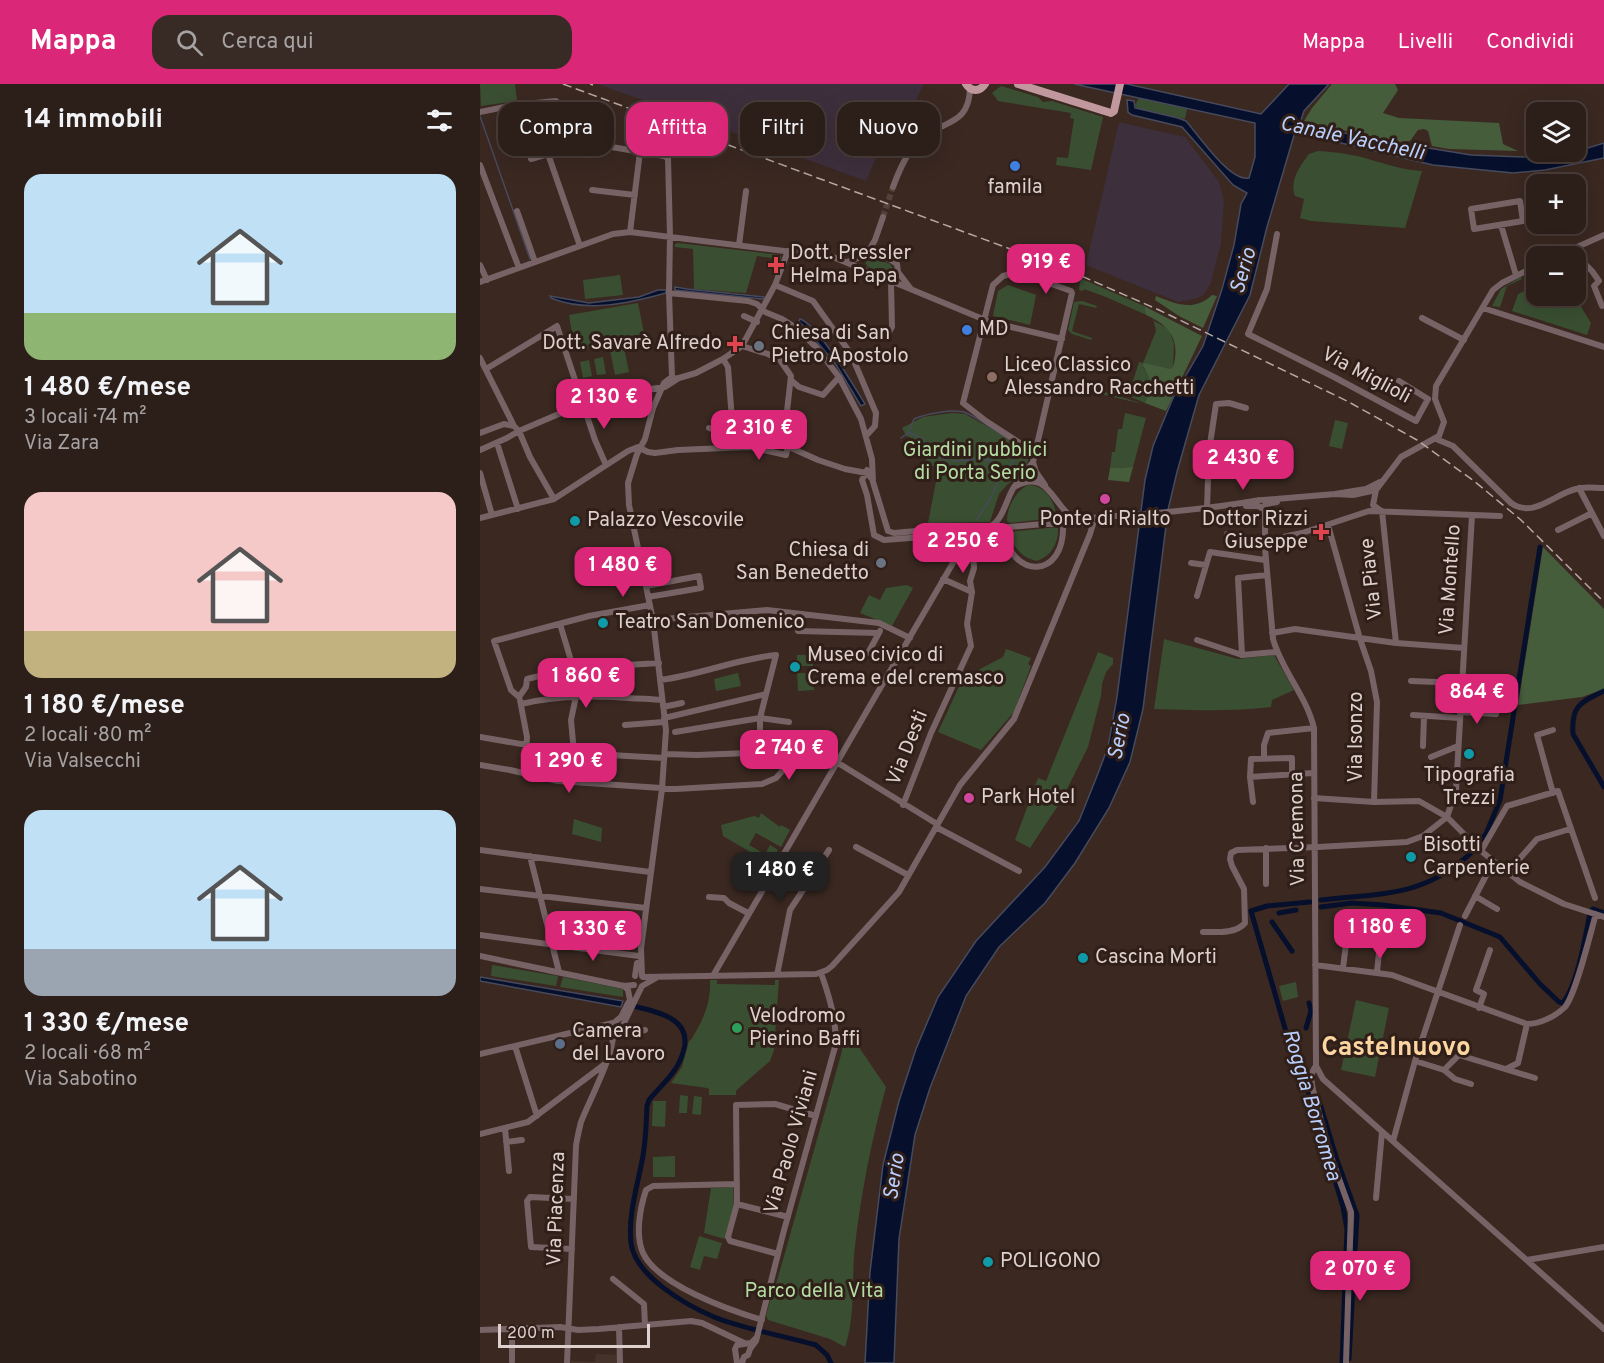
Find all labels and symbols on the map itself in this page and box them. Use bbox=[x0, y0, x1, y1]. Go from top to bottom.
water label: Canale Vacchelli bbox=[1277, 111, 1428, 168]
marker: famila bbox=[1008, 159, 1022, 173]
place label: famila bbox=[987, 175, 1043, 201]
place label: Dott. Pressler Helma Papa bbox=[790, 241, 911, 290]
pin: 919 € bbox=[1004, 244, 1088, 295]
water label: Serio bbox=[1225, 244, 1264, 297]
marker: Dott. Pressler Helma Papa bbox=[767, 256, 785, 274]
place label: MD bbox=[979, 317, 1009, 343]
place label: Chiesa di San Pietro Apostolo bbox=[771, 321, 909, 370]
marker: MD bbox=[960, 323, 974, 337]
place label: Dott. Savarè Alfredo bbox=[542, 331, 722, 357]
marker: Dott. Savarè Alfredo bbox=[726, 335, 744, 353]
marker: Chiesa di San Pietro Apostolo bbox=[752, 339, 766, 353]
street label: Via Miglioli bbox=[1317, 342, 1415, 410]
place label: Liceo Classico Alessandro Racchetti bbox=[1004, 353, 1194, 402]
marker: Liceo Classico Alessandro Racchetti bbox=[985, 370, 999, 384]
pin: 2 130 € bbox=[549, 379, 659, 430]
pin: 2 310 € bbox=[704, 410, 814, 461]
park label: Giardini pubblici di Porta Serio bbox=[903, 438, 1047, 487]
pin: 2 430 € bbox=[1188, 440, 1298, 491]
marker: Ponte di Rialto bbox=[1098, 492, 1112, 506]
place label: Ponte di Rialto bbox=[1039, 507, 1171, 533]
place label: Dottor Rizzi Giuseppe bbox=[1202, 507, 1308, 556]
place label: Palazzo Vescovile bbox=[587, 508, 744, 534]
marker: Palazzo Vescovile bbox=[568, 514, 582, 528]
pin: 2 250 € bbox=[908, 523, 1018, 574]
marker: Dottor Rizzi Giuseppe bbox=[1312, 523, 1330, 541]
street label: Via Montello bbox=[1434, 524, 1468, 636]
street label: Via Piave bbox=[1355, 537, 1389, 621]
place label: Chiesa di San Benedetto bbox=[736, 538, 869, 587]
pin: 1 480 € bbox=[568, 547, 678, 598]
marker: Chiesa di San Benedetto bbox=[874, 556, 888, 570]
place label: Teatro San Domenico bbox=[615, 610, 805, 636]
marker: Teatro San Domenico bbox=[596, 616, 610, 630]
place label: Museo civico di Crema e del cremasco bbox=[807, 643, 1004, 692]
pin: 1 860 € bbox=[531, 658, 641, 709]
marker: Museo civico di Crema e del cremasco bbox=[788, 660, 802, 674]
pin: 864 € bbox=[1435, 674, 1519, 725]
street label: Via Isonzo bbox=[1344, 691, 1370, 783]
street label: Via Desti bbox=[881, 707, 935, 789]
water label: Serio bbox=[1102, 711, 1138, 763]
pin: 2 740 € bbox=[734, 730, 844, 781]
pin: 1 290 € bbox=[514, 743, 624, 794]
marker: Tipografia Trezzi bbox=[1462, 747, 1476, 761]
place label: Tipografia Trezzi bbox=[1423, 763, 1515, 812]
street label: Via Cremona bbox=[1284, 771, 1312, 887]
place label: Park Hotel bbox=[981, 785, 1075, 811]
marker: Park Hotel bbox=[962, 791, 976, 805]
place label: Bisotti Carpenterie bbox=[1423, 833, 1530, 882]
marker: Bisotti Carpenterie bbox=[1404, 850, 1418, 864]
pin: 1 480 € bbox=[725, 852, 835, 903]
pin: 1 180 € bbox=[1325, 909, 1435, 960]
pin: 1 330 € bbox=[538, 911, 648, 962]
place label: Cascina Morti bbox=[1095, 945, 1217, 971]
marker: Cascina Morti bbox=[1076, 951, 1090, 965]
place label: Velodromo Pierino Baffi bbox=[749, 1004, 860, 1053]
place label: Camera del Lavoro bbox=[572, 1019, 665, 1068]
marker: Velodromo Pierino Baffi bbox=[730, 1021, 744, 1035]
water label: Roggia Borromea bbox=[1275, 1026, 1347, 1184]
district label: Castelnuovo bbox=[1321, 1032, 1471, 1065]
marker: Camera del Lavoro bbox=[553, 1037, 567, 1051]
street label: Via Paolo Viviani bbox=[759, 1067, 825, 1217]
street label: Via Piacenza bbox=[542, 1151, 572, 1267]
water label: Serio bbox=[878, 1151, 912, 1202]
place label: POLIGONO bbox=[1000, 1249, 1101, 1275]
pin: 2 070 € bbox=[1305, 1251, 1415, 1302]
marker: POLIGONO bbox=[981, 1255, 995, 1269]
park label: Parco della Vita bbox=[744, 1279, 884, 1305]
scale bar bbox=[498, 1321, 650, 1348]

